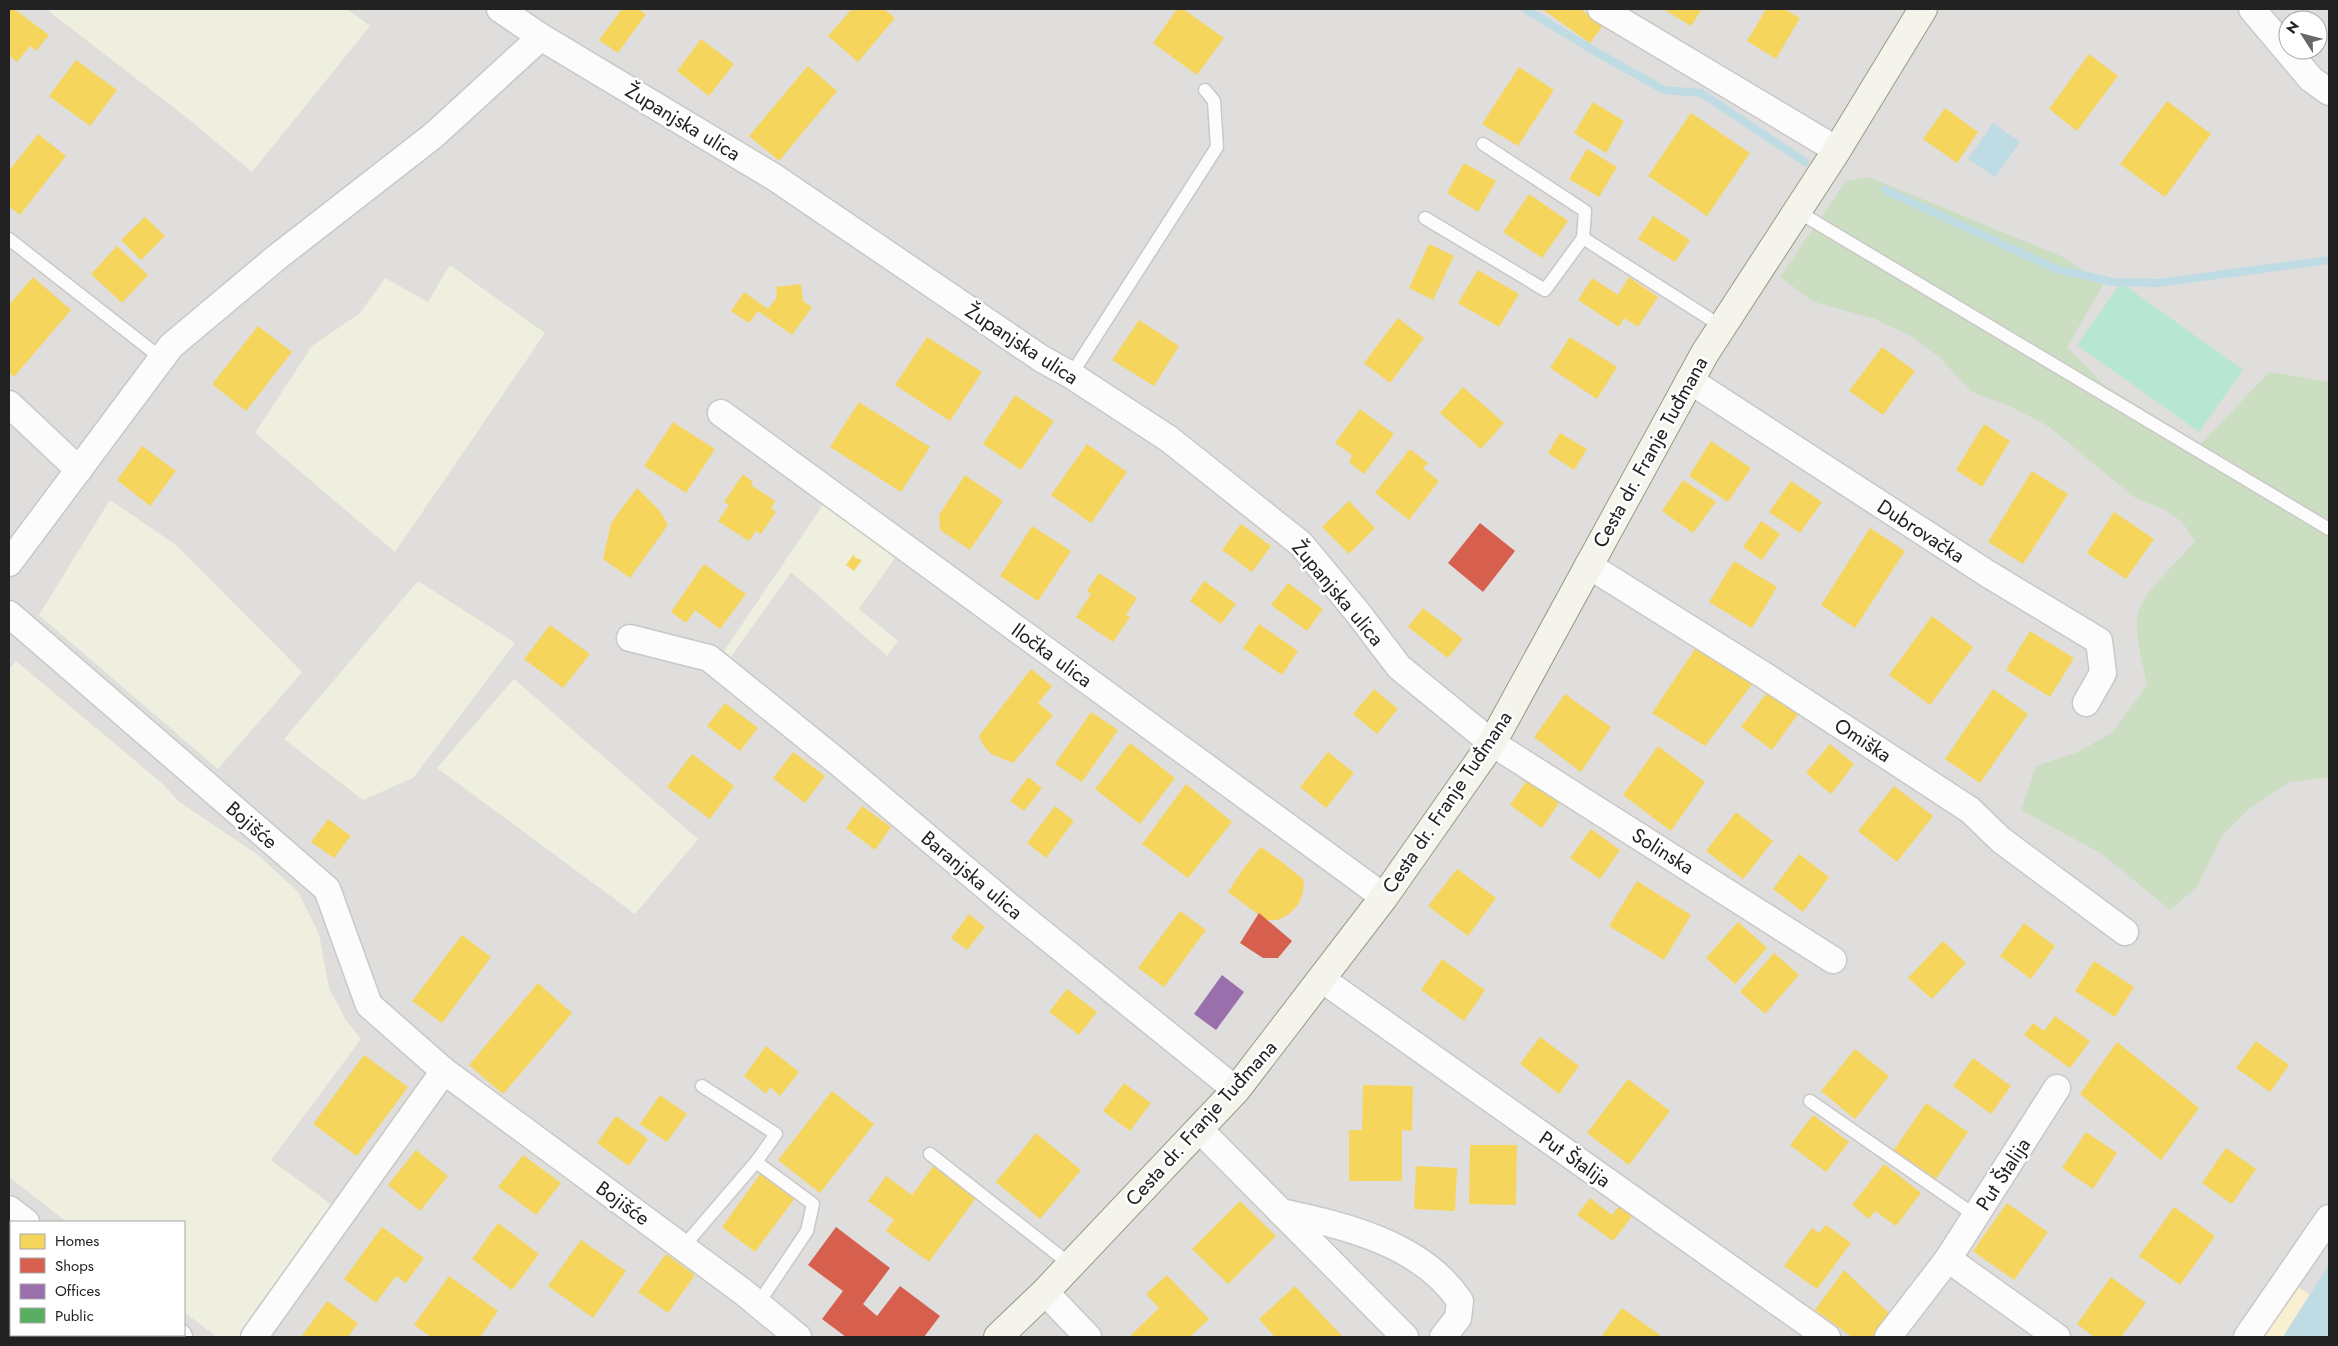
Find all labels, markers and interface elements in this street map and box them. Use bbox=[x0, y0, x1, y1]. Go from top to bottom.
north arrow bbox=[2278, 10, 2328, 60]
text: N bbox=[2281, 17, 2304, 38]
street label: Županjska ulica bbox=[620, 77, 746, 168]
street label: Županjska ulica bbox=[959, 297, 1084, 392]
street label: Cesta dr. Franje Tuđmana bbox=[1586, 351, 1715, 553]
street label: Dubrovačka bbox=[1871, 492, 1970, 571]
street label: Županjska ulica bbox=[1285, 534, 1390, 652]
street label: Iločka ulica bbox=[1005, 616, 1098, 695]
street label: Cesta dr. Franje Tuđmana bbox=[1375, 705, 1519, 899]
street label: Omiška bbox=[1828, 711, 1897, 770]
street label: Bojišće bbox=[219, 795, 284, 856]
street label: Solinska bbox=[1626, 821, 1700, 882]
street label: Baranjska ulica bbox=[915, 824, 1029, 927]
street label: Cesta dr. Franje Tuđmana bbox=[1119, 1034, 1284, 1213]
street label: Put Štalija bbox=[1533, 1124, 1616, 1195]
street label: Put Štalija bbox=[1969, 1132, 2038, 1216]
street label: Bojišće bbox=[590, 1174, 656, 1233]
legend bbox=[10, 1221, 185, 1336]
text: Homes bbox=[55, 1230, 99, 1252]
text: Shops bbox=[55, 1255, 94, 1277]
text: Offices bbox=[55, 1280, 100, 1302]
text: Public bbox=[55, 1305, 94, 1327]

